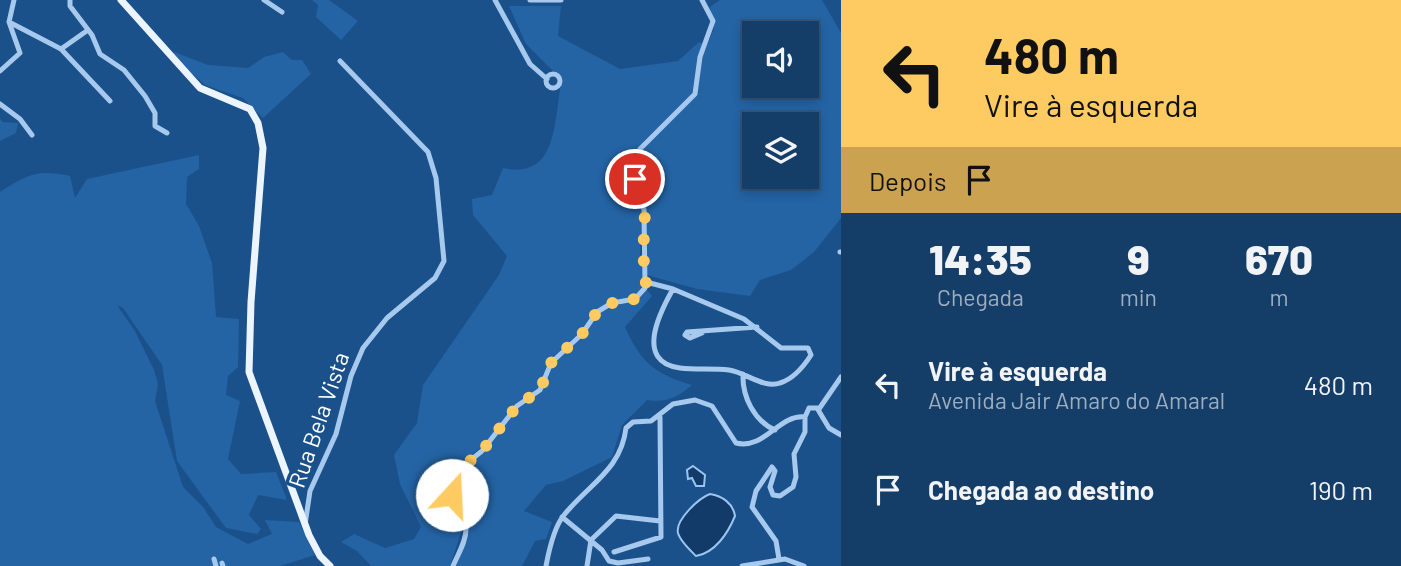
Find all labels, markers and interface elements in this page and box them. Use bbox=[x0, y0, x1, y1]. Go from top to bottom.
map controls bbox=[742, 21, 819, 189]
button: sound bbox=[742, 21, 819, 98]
text: 480 m bbox=[984, 25, 1119, 84]
icon: left bbox=[869, 28, 960, 119]
text: Vire à esquerda bbox=[984, 85, 1198, 123]
button: layers bbox=[742, 112, 819, 189]
pin bbox=[605, 149, 665, 209]
icon: arrive bbox=[616, 160, 654, 198]
icon: arrive bbox=[960, 161, 998, 199]
text: Depois bbox=[869, 165, 946, 196]
text: 14:35 bbox=[929, 233, 1032, 283]
text: 9 bbox=[1127, 233, 1150, 283]
text: 670 bbox=[1245, 233, 1313, 283]
text: Chegada bbox=[937, 283, 1024, 311]
text: min bbox=[1120, 283, 1157, 311]
text: m bbox=[1269, 283, 1289, 311]
street label: Rua Bela Vista bbox=[282, 348, 354, 491]
text: Vire à esquerda bbox=[928, 355, 1107, 386]
icon: left bbox=[869, 366, 907, 404]
text: 480 m bbox=[1304, 369, 1373, 400]
text: Avenida Jair Amaro do Amaral bbox=[928, 386, 1225, 414]
position arrow bbox=[415, 458, 489, 532]
icon: arrive bbox=[869, 471, 907, 509]
text: Chegada ao destino bbox=[928, 474, 1154, 505]
text: 190 m bbox=[1309, 474, 1373, 505]

